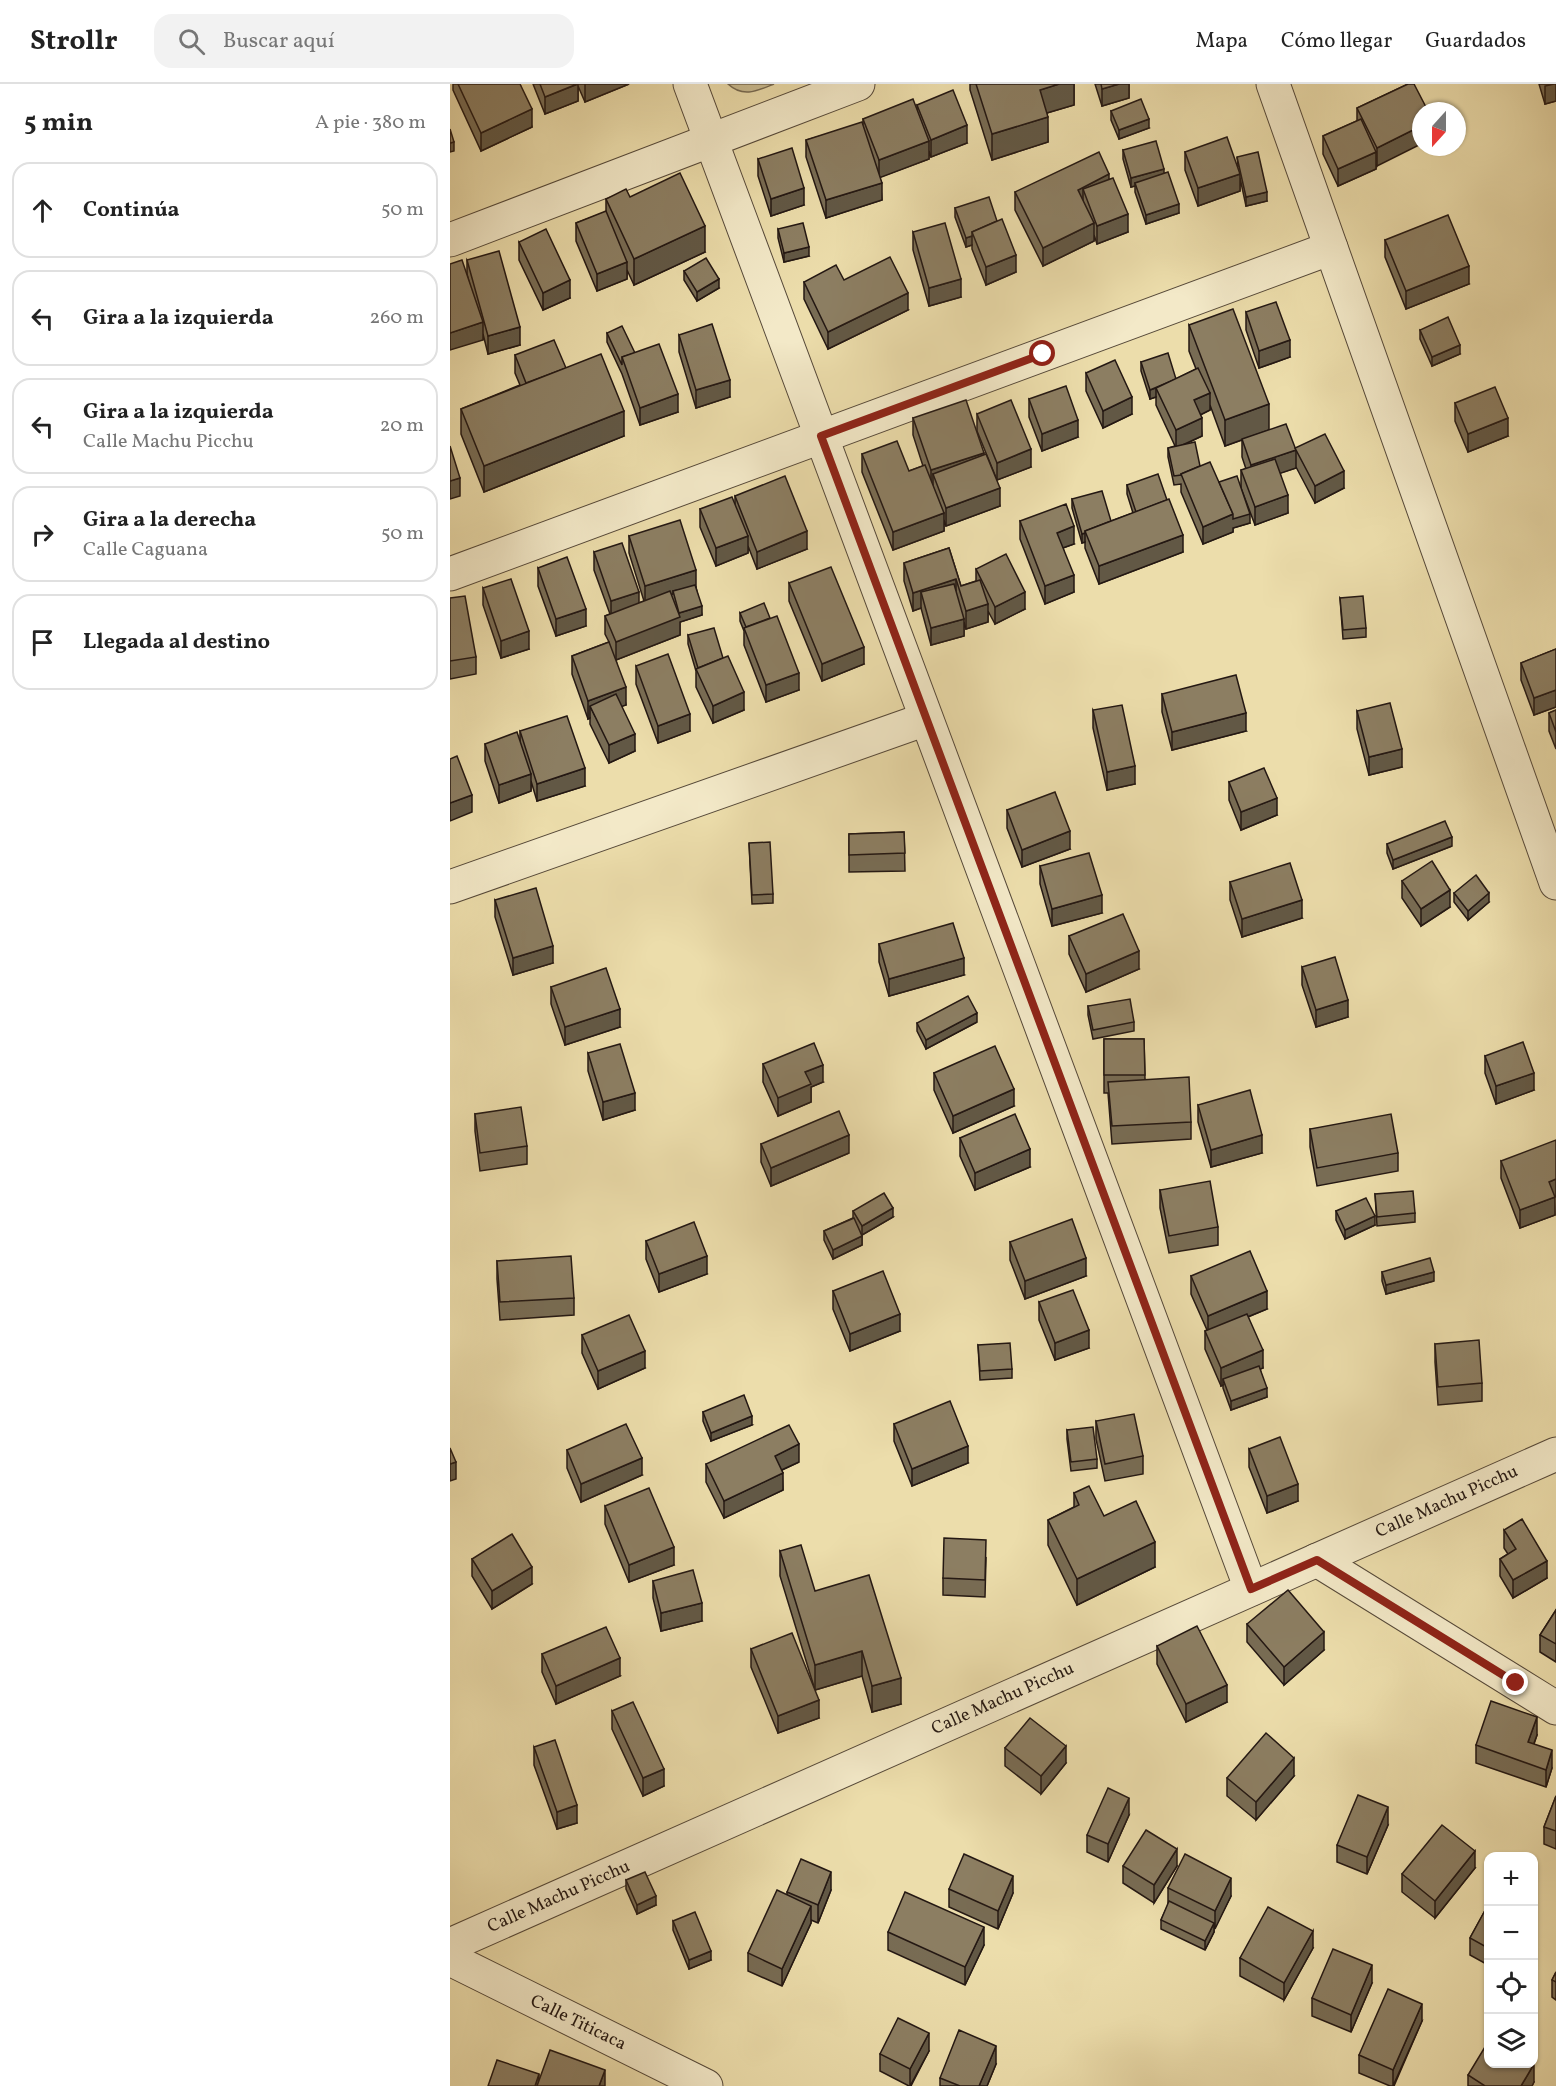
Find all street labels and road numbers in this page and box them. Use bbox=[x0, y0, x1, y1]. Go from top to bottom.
street label: Calle Machu Picchu bbox=[1372, 1459, 1522, 1545]
street label: Calle Machu Picchu bbox=[928, 1656, 1078, 1742]
street label: Calle Machu Picchu bbox=[484, 1854, 634, 1940]
street label: Calle Titicaca bbox=[526, 1989, 630, 2057]

